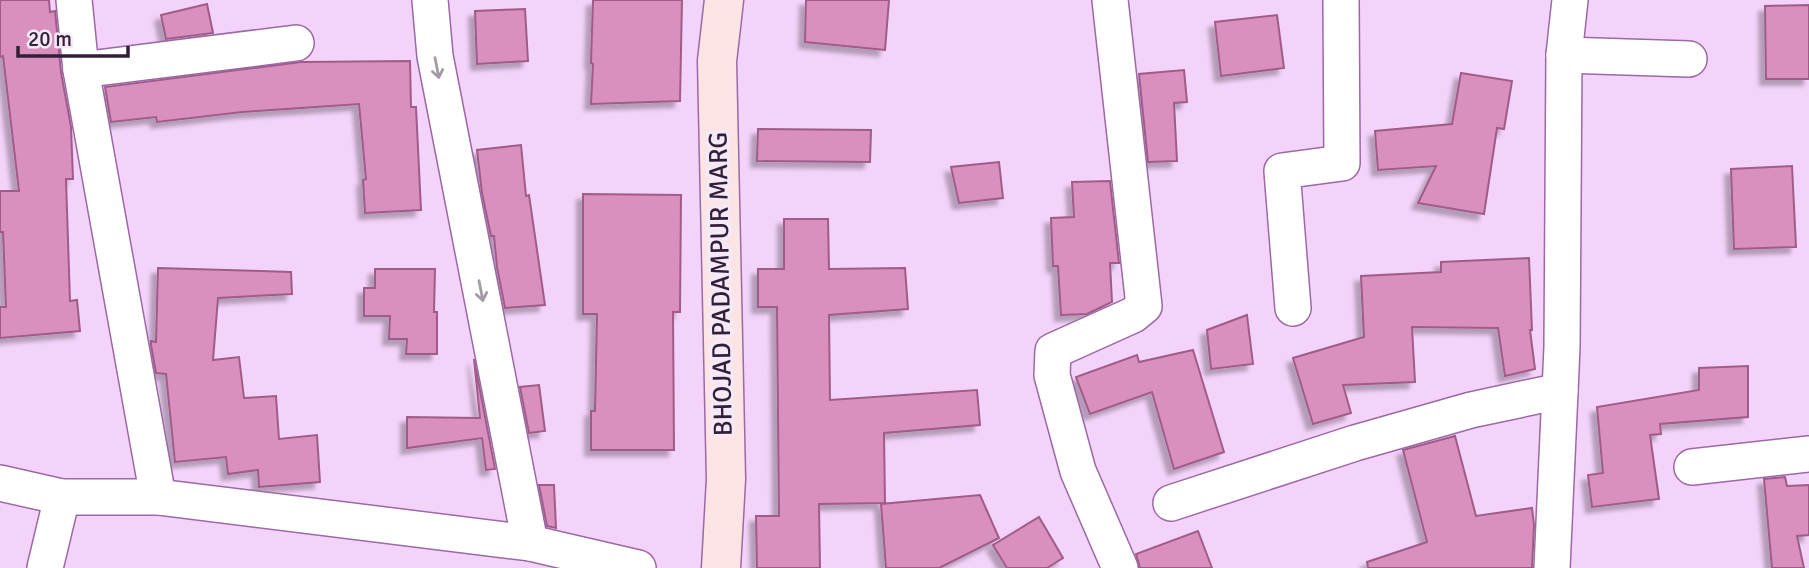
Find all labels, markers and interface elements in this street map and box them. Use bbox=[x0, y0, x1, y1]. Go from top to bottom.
scale bar bbox=[18, 14, 128, 58]
text: 20 m bbox=[28, 26, 72, 52]
one-way arrow bbox=[431, 56, 444, 79]
street label: BHOJAD PADAMPUR MARG bbox=[702, 132, 740, 436]
one-way arrow bbox=[474, 279, 488, 302]

